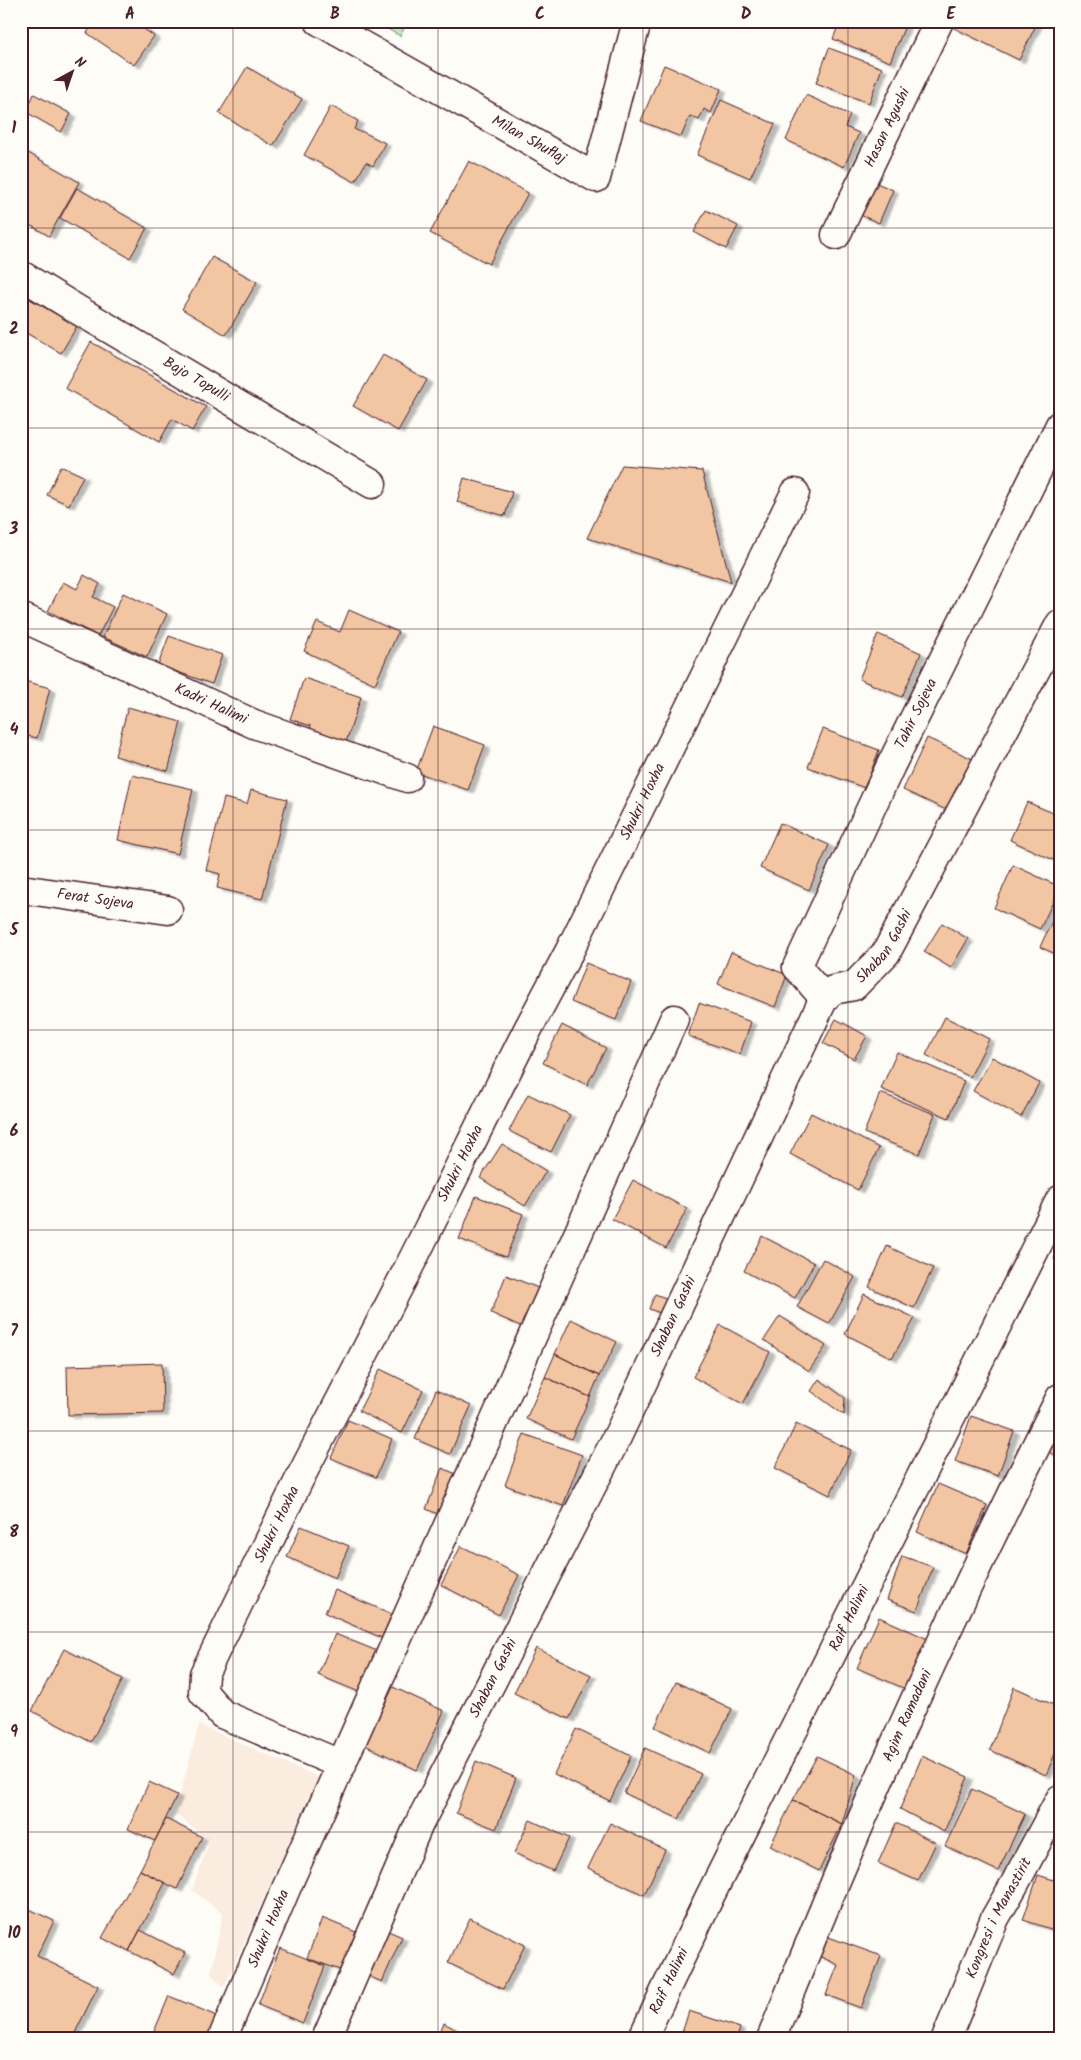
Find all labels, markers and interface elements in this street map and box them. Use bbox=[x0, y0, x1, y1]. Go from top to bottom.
text: A bbox=[125, 2, 135, 27]
text: B bbox=[330, 2, 340, 27]
text: C bbox=[535, 2, 545, 27]
text: D bbox=[741, 2, 752, 27]
text: E bbox=[947, 2, 957, 27]
north arrow bbox=[48, 48, 98, 98]
text: N bbox=[69, 52, 90, 74]
street label: Hasan Agushi bbox=[858, 83, 918, 172]
street label: Milan Shuflaj bbox=[487, 109, 571, 171]
text: 1 bbox=[12, 116, 17, 141]
text: 2 bbox=[9, 317, 19, 342]
street label: Bajo Topulli bbox=[158, 351, 235, 410]
text: 3 bbox=[9, 517, 19, 542]
street label: Tahir Sojeva bbox=[889, 674, 944, 753]
street label: Kadri Halimi bbox=[171, 677, 253, 732]
text: 4 bbox=[10, 718, 19, 743]
street label: Shukri Hoxha bbox=[614, 759, 672, 844]
street label: Ferat Sojeva bbox=[55, 882, 135, 917]
street label: Shaban Gashi bbox=[850, 904, 919, 989]
text: 5 bbox=[9, 918, 20, 943]
text: 6 bbox=[10, 1119, 19, 1144]
street label: Shukri Hoxha bbox=[431, 1121, 490, 1206]
street label: Shaban Gashi bbox=[645, 1271, 704, 1361]
text: 7 bbox=[10, 1319, 18, 1344]
street label: Shukri Hoxha bbox=[248, 1482, 306, 1567]
text: 8 bbox=[9, 1520, 19, 1545]
street label: Raif Halimi bbox=[823, 1580, 877, 1656]
street label: Shaban Gashi bbox=[463, 1633, 525, 1722]
street label: Agim Ramadani bbox=[876, 1664, 940, 1766]
text: 9 bbox=[10, 1720, 18, 1745]
street label: Kongresi i Manastirit bbox=[960, 1853, 1039, 1982]
street label: Shukri Hoxha bbox=[242, 1886, 296, 1972]
text: 10 bbox=[7, 1921, 21, 1946]
street label: Raif Halimi bbox=[643, 1943, 696, 2018]

